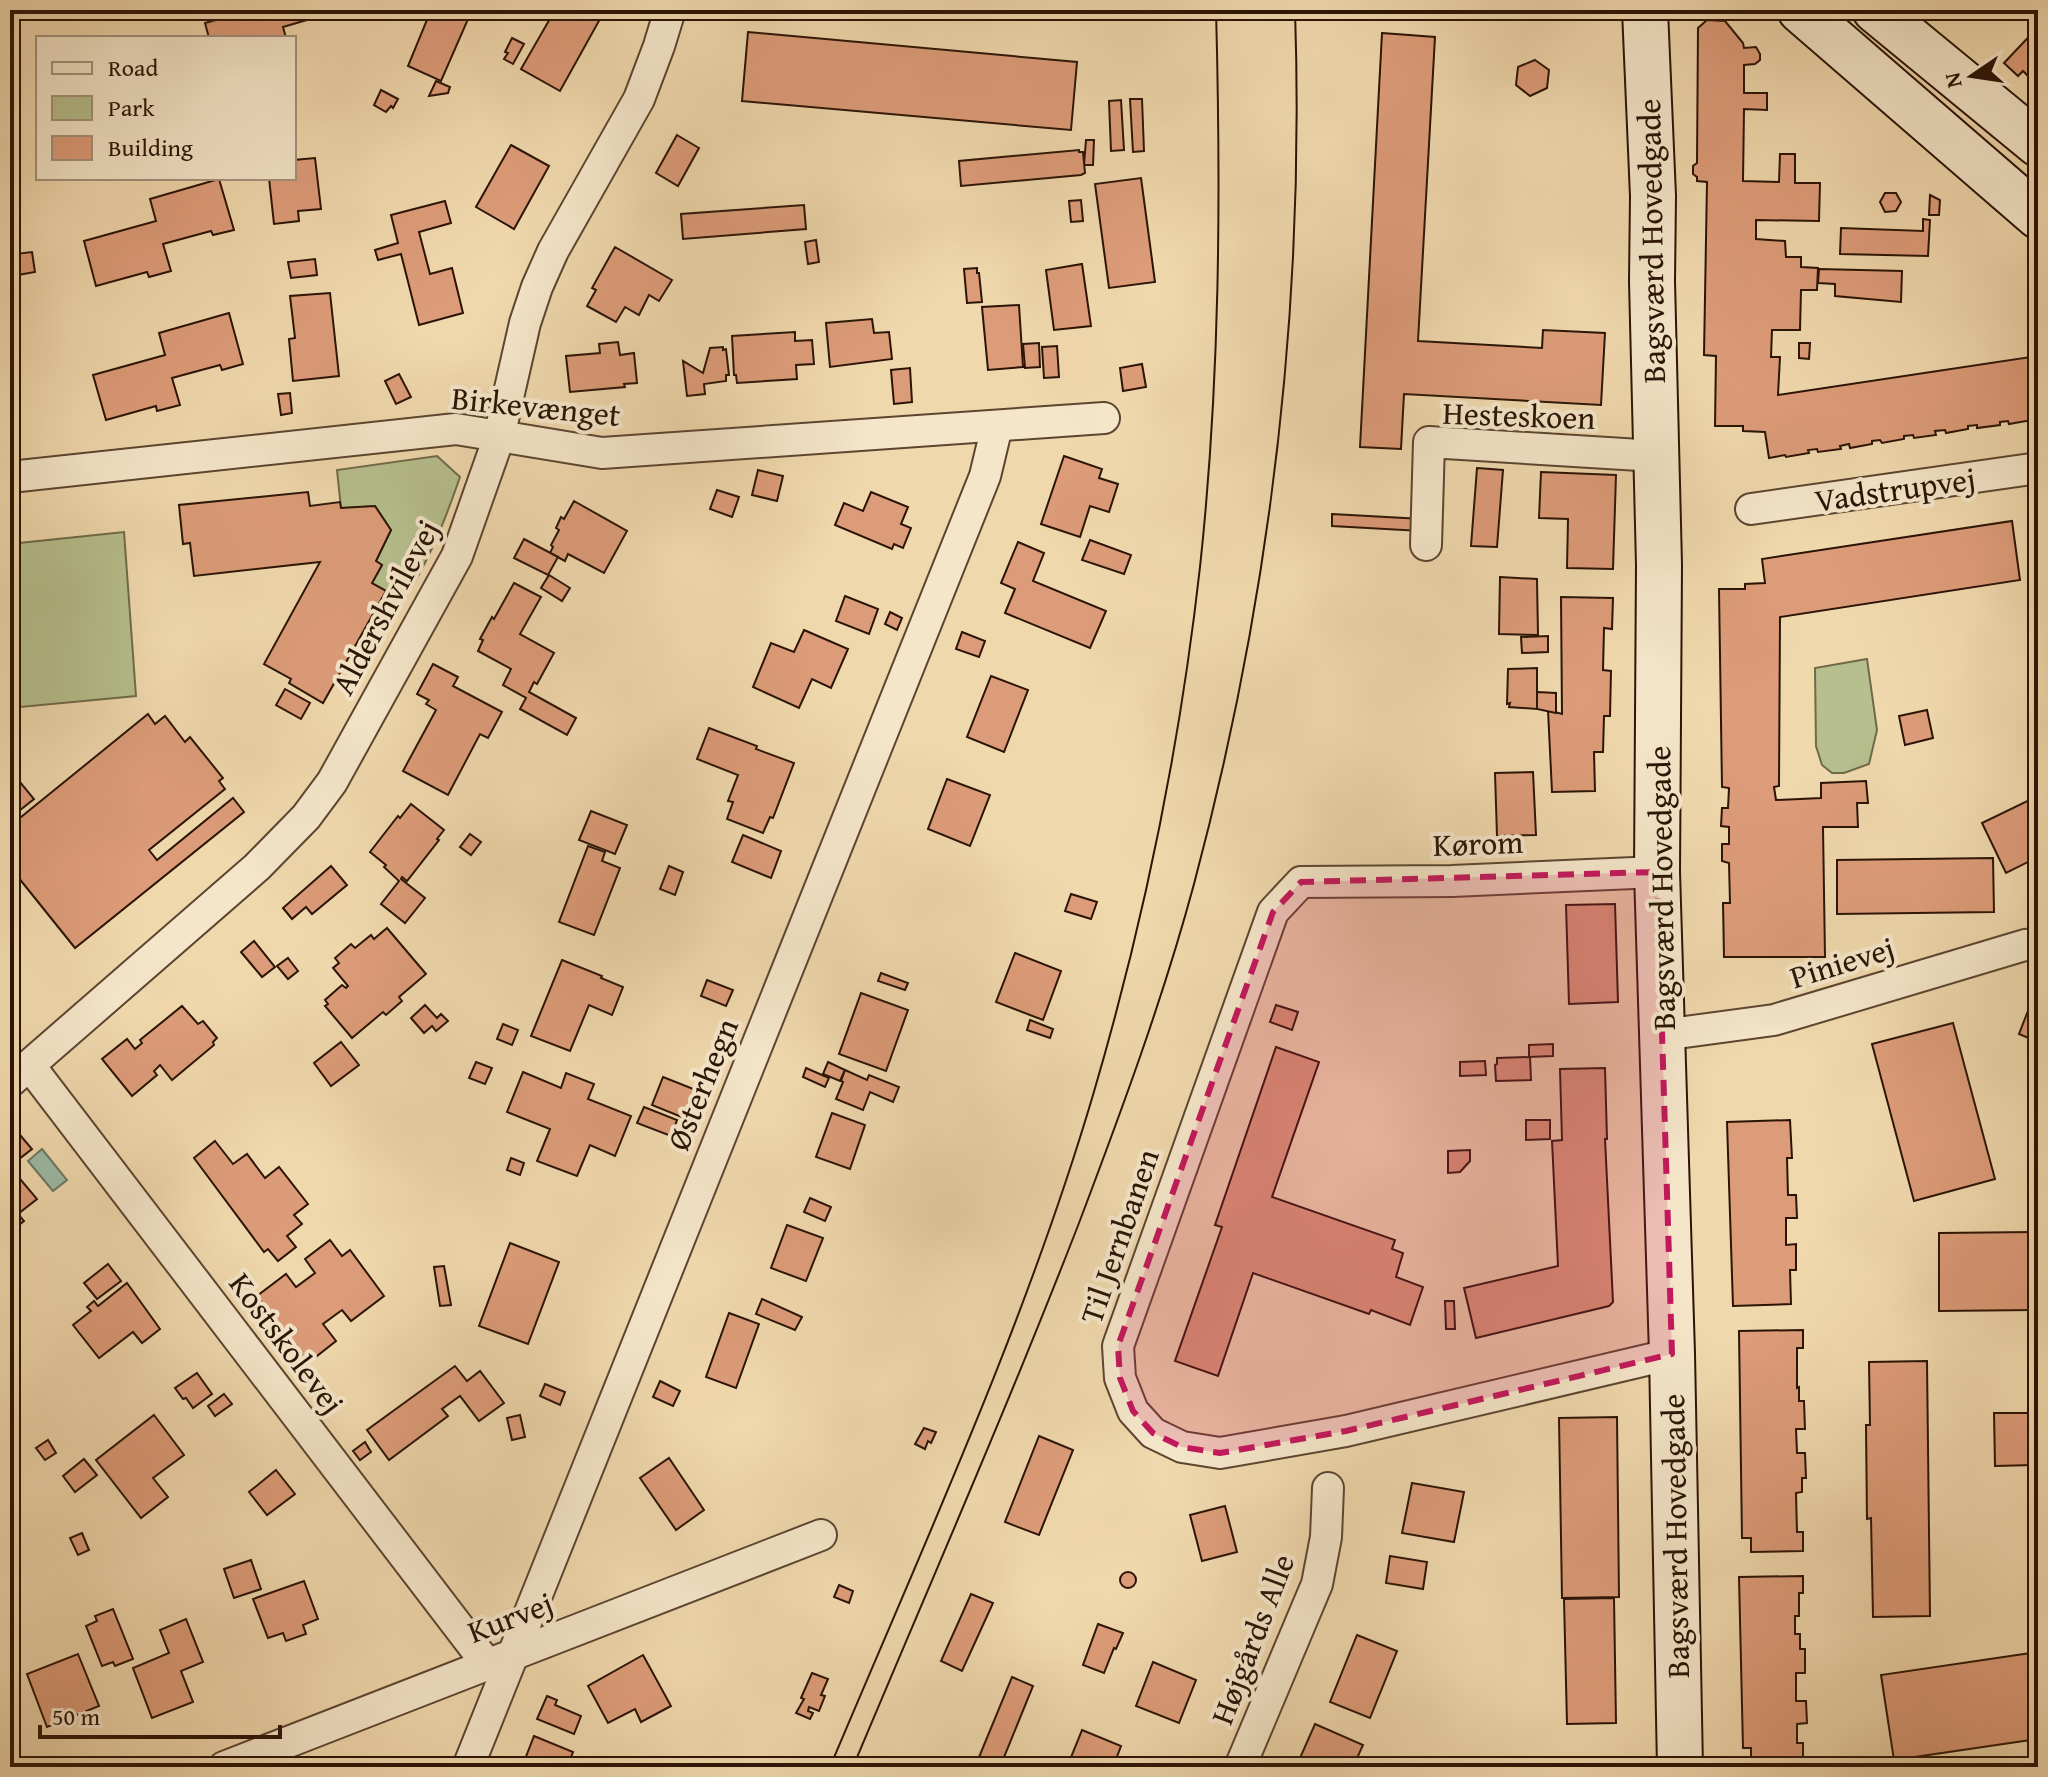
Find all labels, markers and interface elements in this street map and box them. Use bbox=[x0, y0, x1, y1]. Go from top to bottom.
legend bbox=[36, 36, 296, 180]
north arrow bbox=[1932, 36, 2012, 116]
text: Road bbox=[108, 50, 158, 85]
text: N bbox=[1935, 69, 1970, 91]
text: Park bbox=[108, 90, 155, 125]
street label: Bagsværd Hovedgade bbox=[1625, 98, 1677, 384]
text: Building bbox=[108, 130, 193, 165]
street label: Birkevænget bbox=[449, 374, 623, 438]
street label: Hesteskoen bbox=[1442, 389, 1596, 441]
street label: Vadstrupvej bbox=[1812, 454, 1978, 524]
street label: Aldershvilevej bbox=[319, 511, 451, 703]
street label: Bagsværd Hovedgade bbox=[1635, 745, 1687, 1031]
street label: Kørom bbox=[1432, 818, 1524, 868]
street label: Pinievej bbox=[1784, 924, 1900, 1000]
street label: Østerhegn bbox=[654, 1011, 750, 1157]
street label: Til Jernbanen bbox=[1067, 1142, 1171, 1330]
street label: Kostskolevej bbox=[218, 1262, 356, 1424]
street label: Bagsværd Hovedgade bbox=[1649, 1393, 1701, 1679]
street label: Højgårds Alle bbox=[1198, 1547, 1306, 1731]
street label: Kurvej bbox=[460, 1579, 560, 1655]
scale bar bbox=[40, 1689, 280, 1739]
text: 50 m bbox=[52, 1699, 100, 1734]

